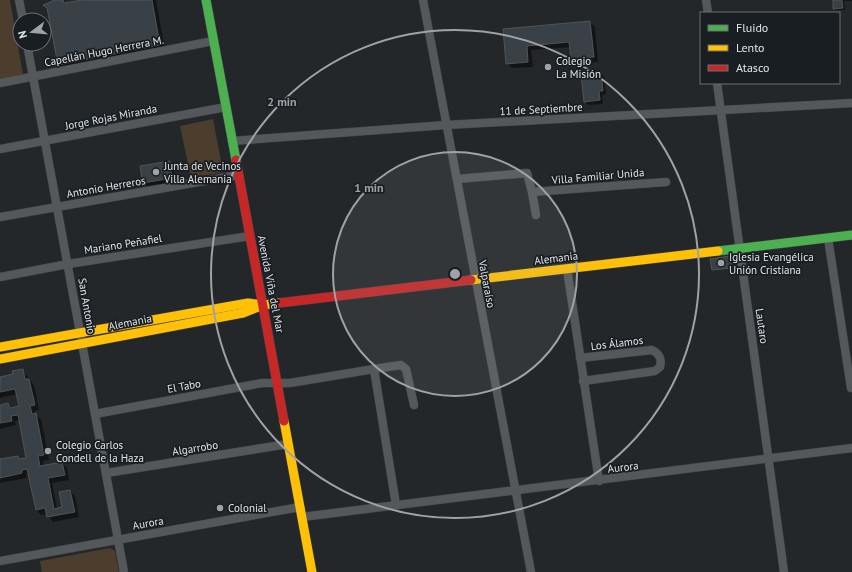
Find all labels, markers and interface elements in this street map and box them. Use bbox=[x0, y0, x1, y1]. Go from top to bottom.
north arrow bbox=[12, 12, 52, 52]
legend bbox=[700, 12, 840, 84]
text: Fluido bbox=[736, 20, 768, 35]
text: N bbox=[15, 29, 30, 40]
street label: Capellán Hugo Herrera M. bbox=[43, 33, 165, 69]
text: Lento bbox=[736, 40, 765, 55]
place label: Colegio La Misión bbox=[556, 54, 601, 81]
text: Atasco bbox=[736, 60, 769, 75]
marker: Colegio La Misión bbox=[543, 62, 553, 72]
text: 2 min bbox=[267, 94, 297, 109]
street label: 11 de Septiembre bbox=[499, 100, 583, 118]
street label: Jorge Rojas Miranda bbox=[63, 101, 158, 133]
place label: Junta de Vecinos Villa Alemania bbox=[163, 159, 241, 186]
street label: Villa Familiar Unida bbox=[550, 165, 645, 187]
marker: Junta de Vecinos Villa Alemania bbox=[151, 167, 161, 177]
street label: Antonio Herreros bbox=[65, 173, 147, 201]
text: 1 min bbox=[354, 180, 384, 195]
street label: Mariano Peñafiel bbox=[83, 231, 164, 257]
street label: Avenida Viña del Mar bbox=[255, 234, 287, 334]
street label: Alemania bbox=[533, 248, 579, 268]
place label: Iglesia Evangélica Unión Cristiana bbox=[729, 250, 814, 277]
street label: Valparaíso bbox=[475, 258, 499, 309]
marker: Iglesia Evangélica Unión Cristiana bbox=[716, 258, 726, 268]
centre of rings bbox=[448, 267, 462, 281]
street label: San Antonio bbox=[75, 277, 99, 335]
street label: Lautaro bbox=[753, 307, 771, 345]
street label: Alemania bbox=[107, 311, 153, 333]
street label: Los Álamos bbox=[590, 333, 644, 353]
street label: El Tabo bbox=[166, 376, 202, 396]
street label: Algarrobo bbox=[171, 437, 219, 459]
place label: Colegio Carlos Condell de la Haza bbox=[56, 438, 144, 465]
marker: Colegio Carlos Condell de la Haza bbox=[43, 446, 53, 456]
street label: Aurora bbox=[607, 458, 639, 476]
place label: Colonial bbox=[228, 501, 267, 515]
marker: Colonial bbox=[215, 503, 225, 513]
street label: Aurora bbox=[131, 513, 165, 533]

